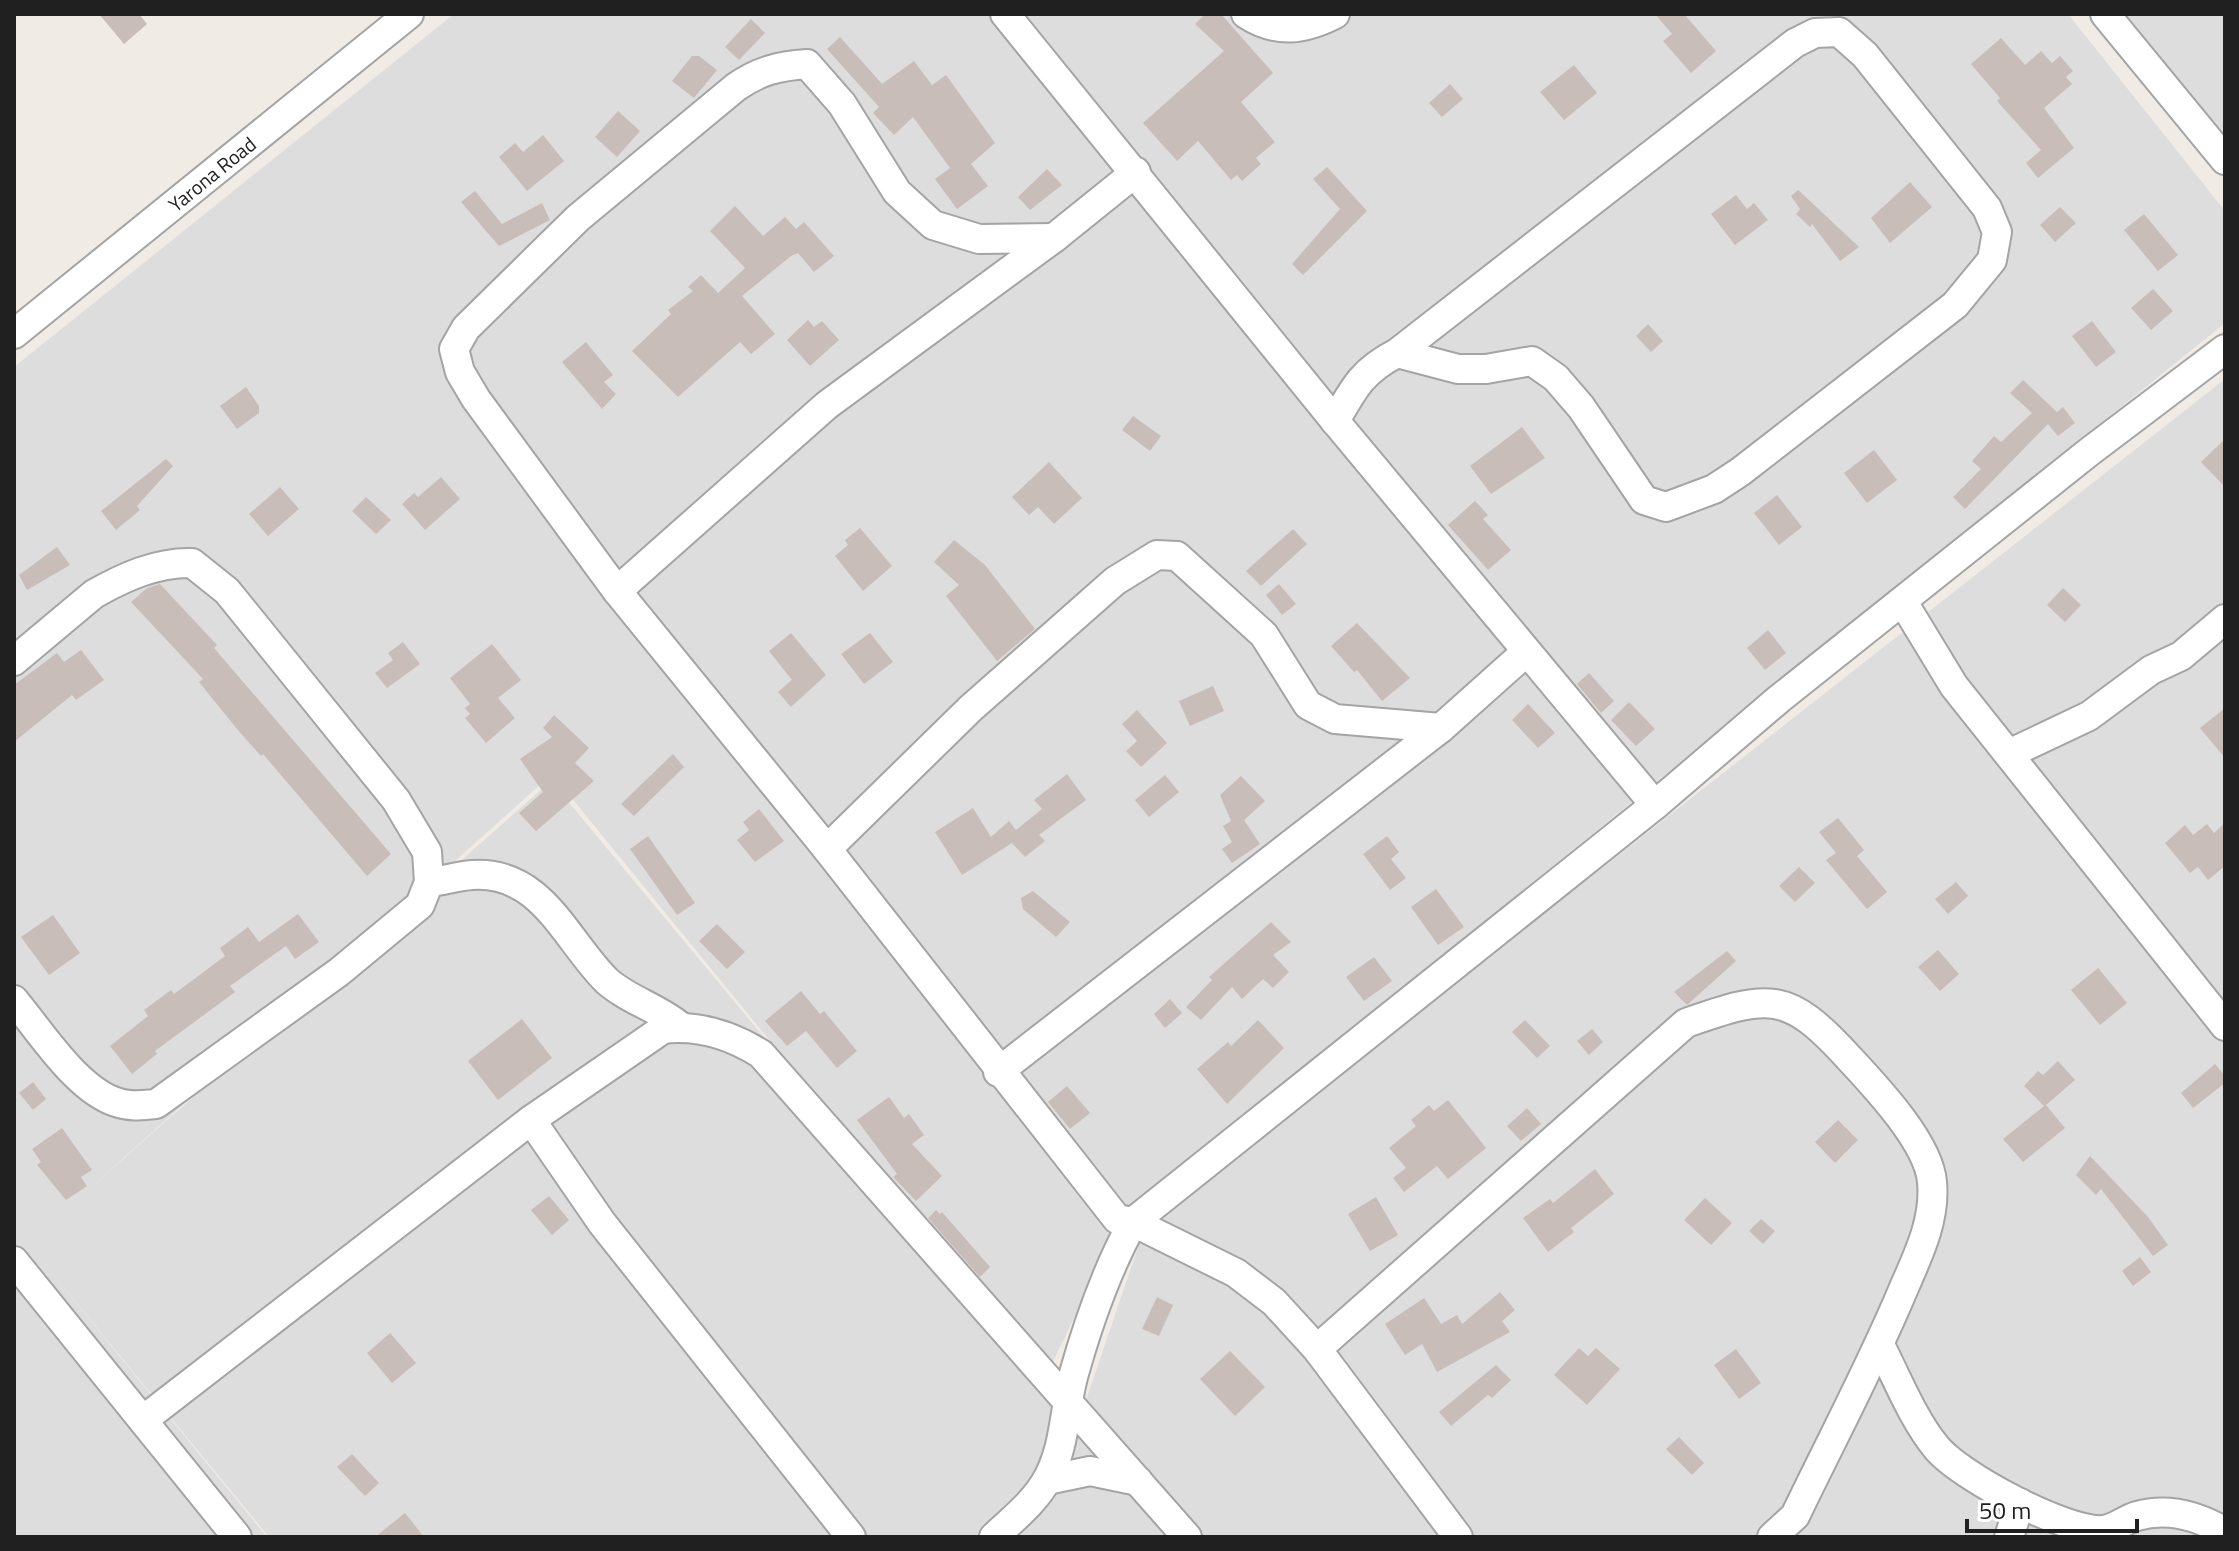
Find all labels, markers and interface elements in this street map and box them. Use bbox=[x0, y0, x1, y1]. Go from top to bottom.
street label: Yarona Road bbox=[161, 129, 263, 219]
scale bar bbox=[1967, 1483, 2137, 1533]
text: 50 m bbox=[1979, 1492, 2031, 1528]

